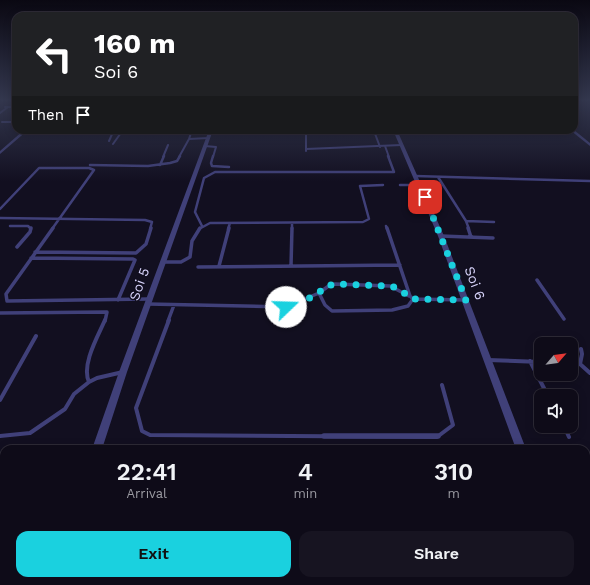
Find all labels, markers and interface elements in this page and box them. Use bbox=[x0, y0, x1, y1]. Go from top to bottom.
text: 160 m bbox=[94, 27, 176, 60]
icon: left bbox=[28, 28, 80, 80]
text: Soi 6 bbox=[94, 61, 138, 82]
icon: arrive bbox=[72, 104, 94, 126]
text: Then bbox=[28, 106, 64, 124]
pin bbox=[408, 180, 442, 214]
icon: arrive bbox=[414, 186, 436, 208]
street label: Soi 6 bbox=[461, 264, 489, 302]
street label: Soi 5 bbox=[126, 265, 152, 303]
position arrow bbox=[265, 286, 307, 328]
north arrow bbox=[534, 337, 578, 381]
map controls bbox=[534, 337, 578, 433]
button: sound bbox=[534, 389, 578, 433]
text: 22:41 bbox=[117, 458, 177, 486]
text: 4 bbox=[298, 458, 313, 486]
text: 310 bbox=[434, 458, 473, 486]
text: Arrival bbox=[126, 486, 167, 501]
text: min bbox=[293, 486, 317, 501]
text: m bbox=[447, 486, 460, 501]
button: Exit bbox=[16, 531, 291, 577]
button: Share bbox=[299, 531, 574, 577]

